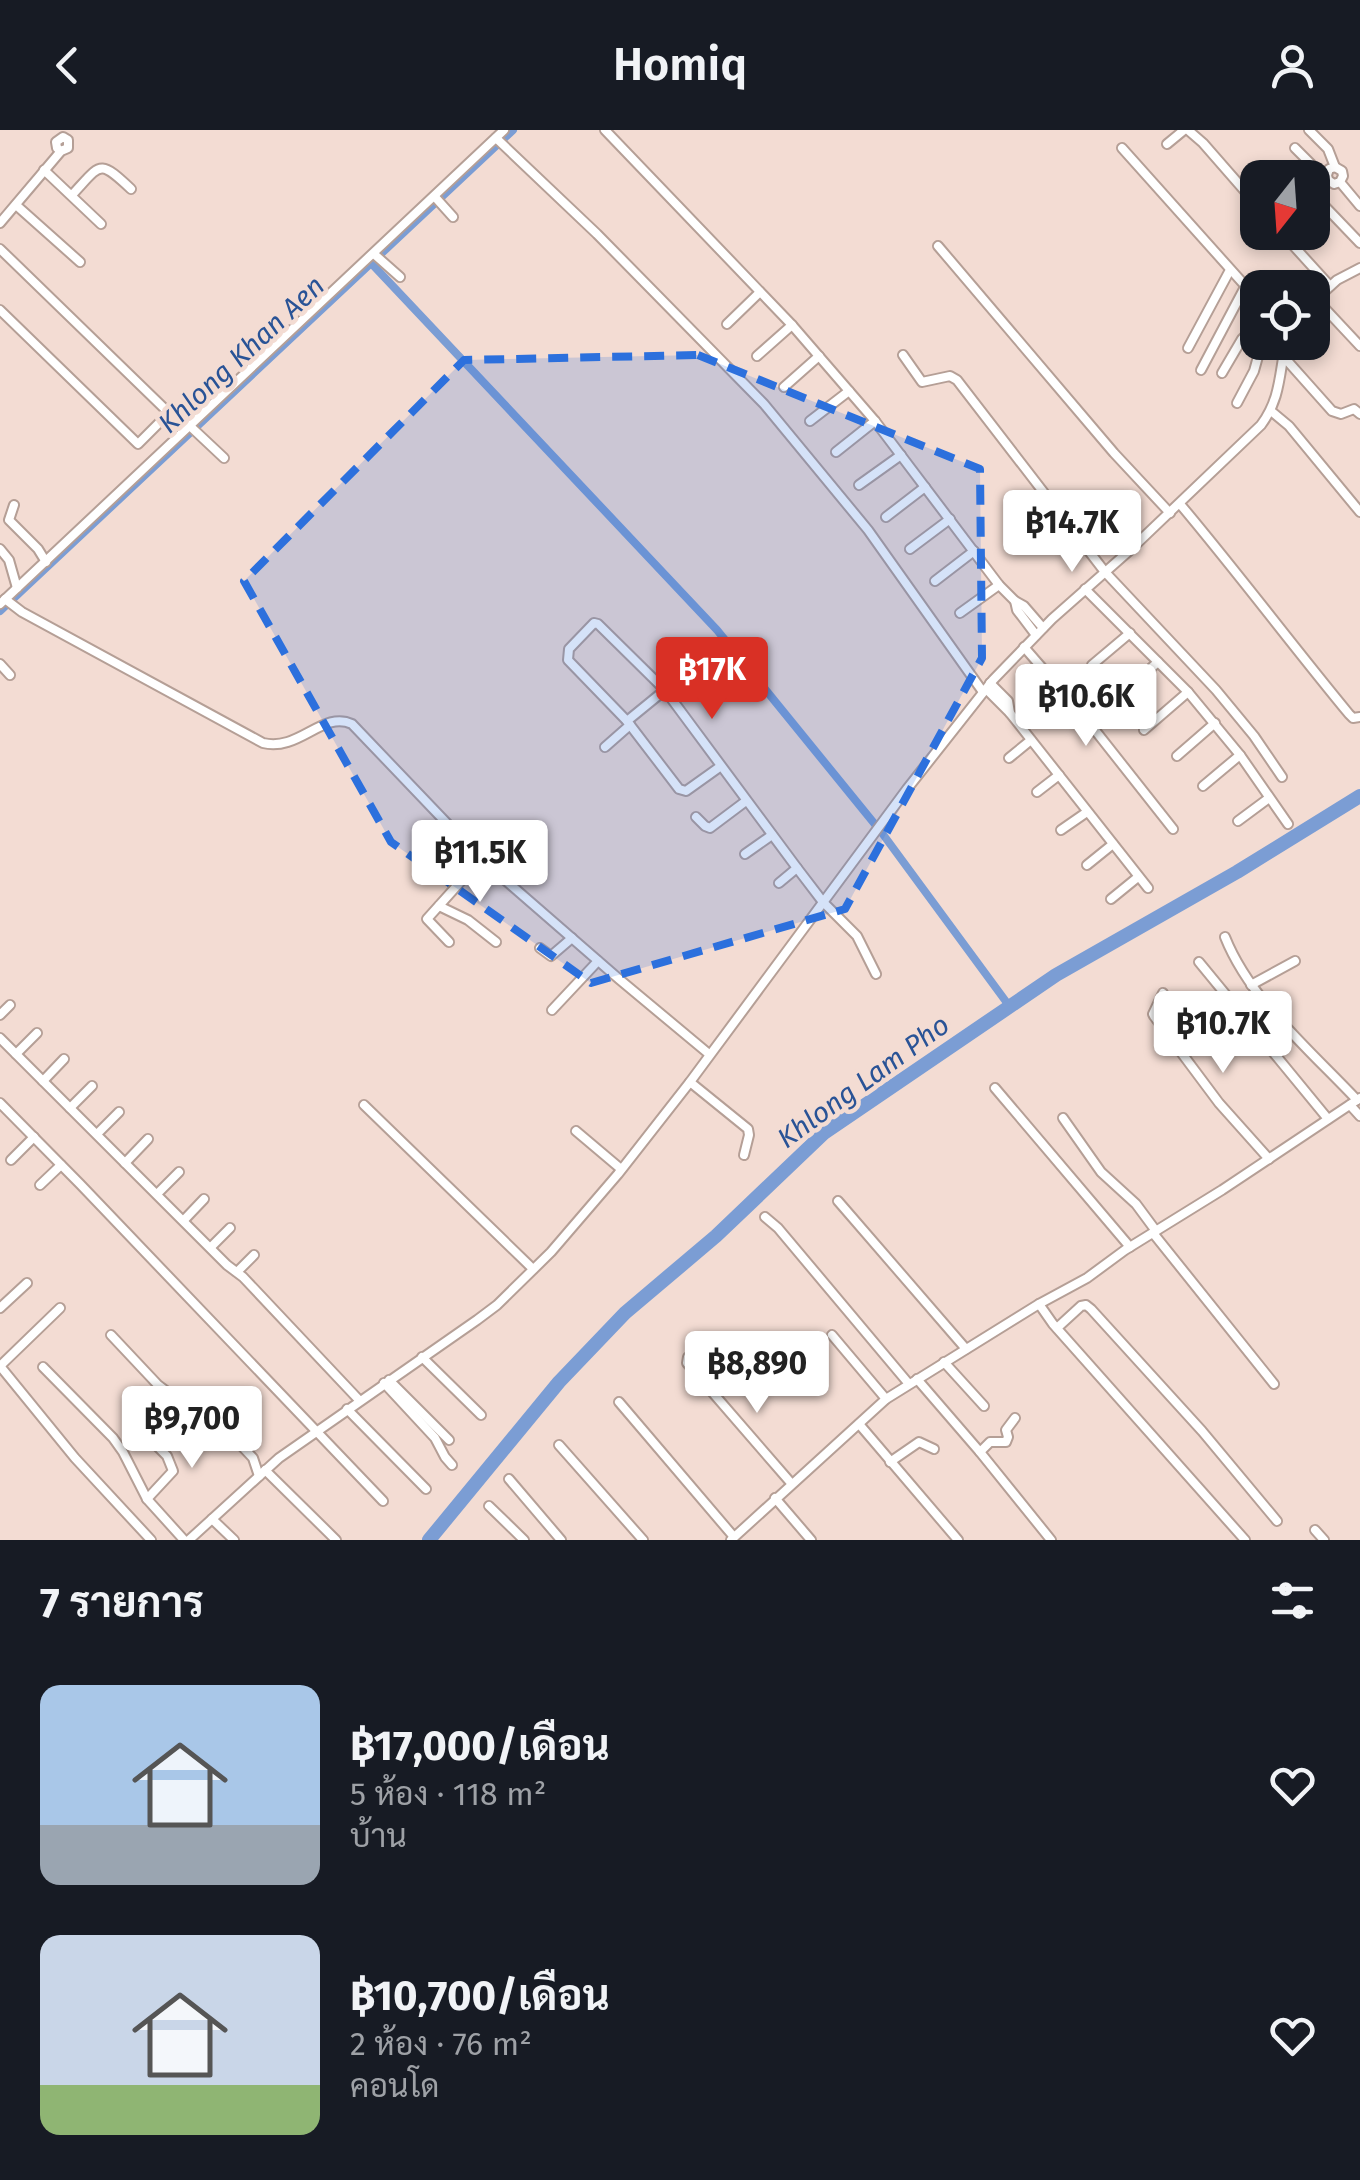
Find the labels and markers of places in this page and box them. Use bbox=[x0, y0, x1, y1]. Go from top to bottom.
pin: ฿14.7K bbox=[991, 490, 1153, 575]
pin: ฿17K bbox=[653, 637, 771, 722]
pin: ฿10.6K bbox=[1005, 664, 1167, 749]
pin: ฿11.5K bbox=[399, 820, 561, 905]
pin: ฿10.7K bbox=[1142, 991, 1304, 1076]
pin: ฿8,890 bbox=[676, 1331, 838, 1416]
pin: ฿9,700 bbox=[111, 1386, 273, 1471]

